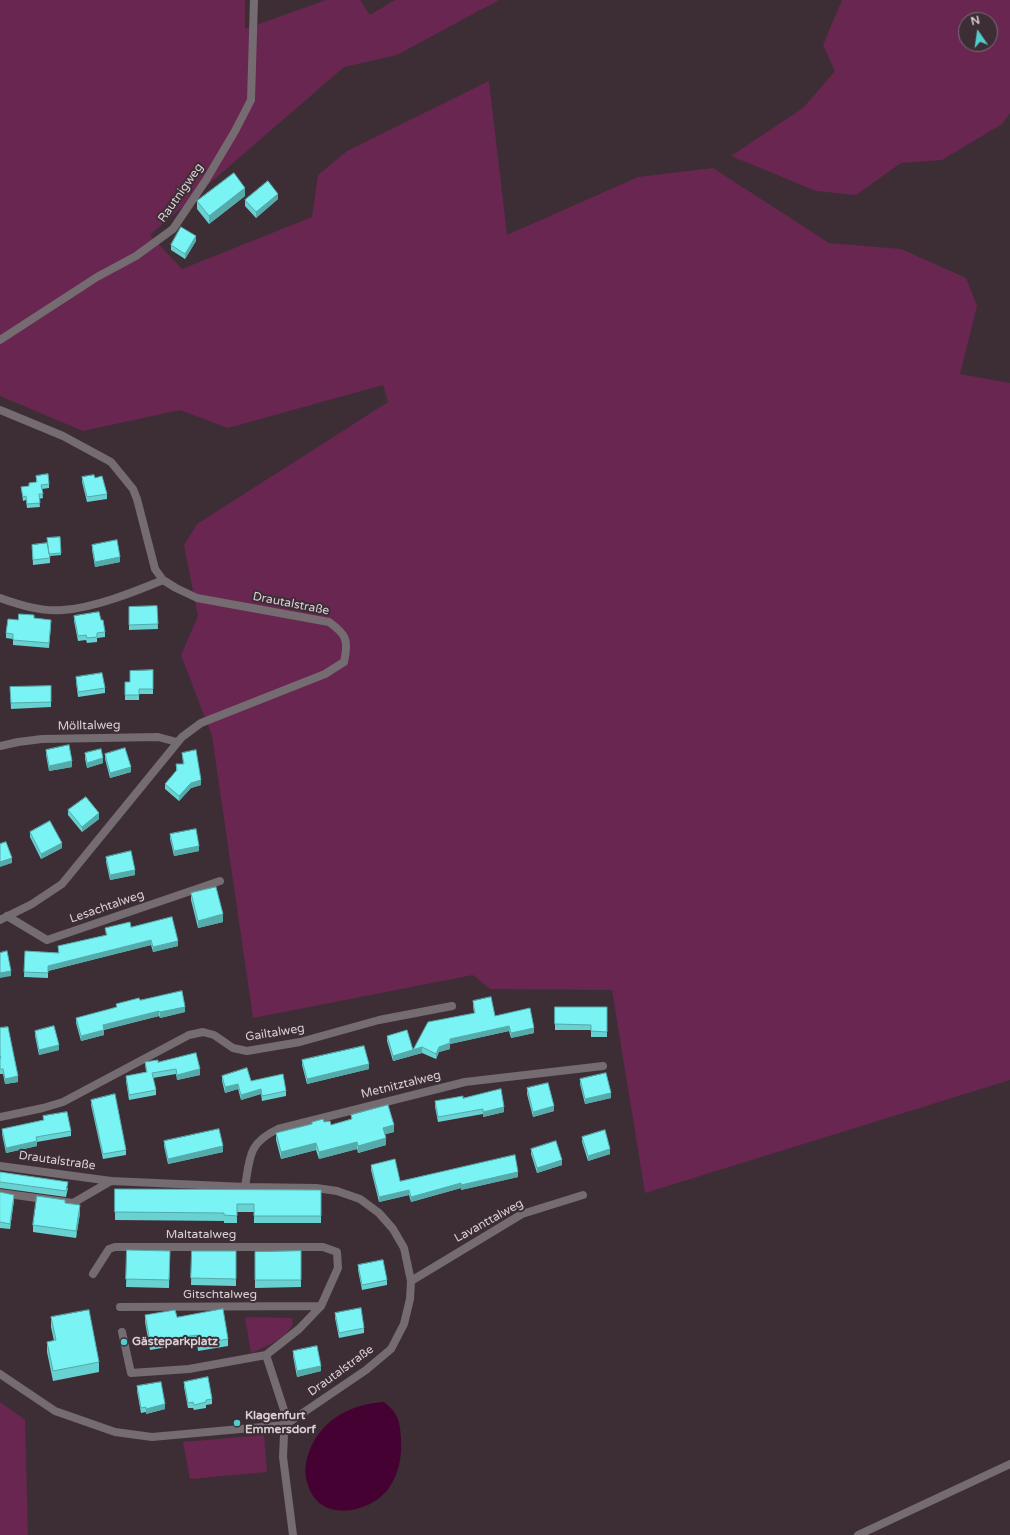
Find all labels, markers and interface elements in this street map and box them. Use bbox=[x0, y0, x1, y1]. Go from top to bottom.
north arrow bbox=[958, 12, 998, 52]
text: N bbox=[970, 13, 981, 28]
street label: Rautnigweg bbox=[155, 161, 207, 225]
street label: Drautalstraße bbox=[252, 590, 330, 618]
street label: Mölltalweg bbox=[57, 718, 121, 734]
street label: Lesachtalweg bbox=[68, 888, 146, 926]
street label: Gailtalweg bbox=[244, 1021, 306, 1045]
street label: Metnitztalweg bbox=[360, 1068, 442, 1102]
street label: Drautalstraße bbox=[18, 1148, 96, 1174]
street label: Lavanttalweg bbox=[452, 1196, 526, 1246]
street label: Maltatalweg bbox=[166, 1228, 236, 1242]
street label: Gitschtalweg bbox=[183, 1288, 257, 1302]
place label: Gästeparkplatz bbox=[132, 1335, 218, 1349]
marker: Gästeparkplatz bbox=[119, 1337, 129, 1347]
street label: Drautalstraße bbox=[305, 1342, 377, 1400]
place label: Klagenfurt Emmersdorf bbox=[245, 1409, 316, 1437]
marker: Klagenfurt Emmersdorf bbox=[232, 1418, 242, 1428]

